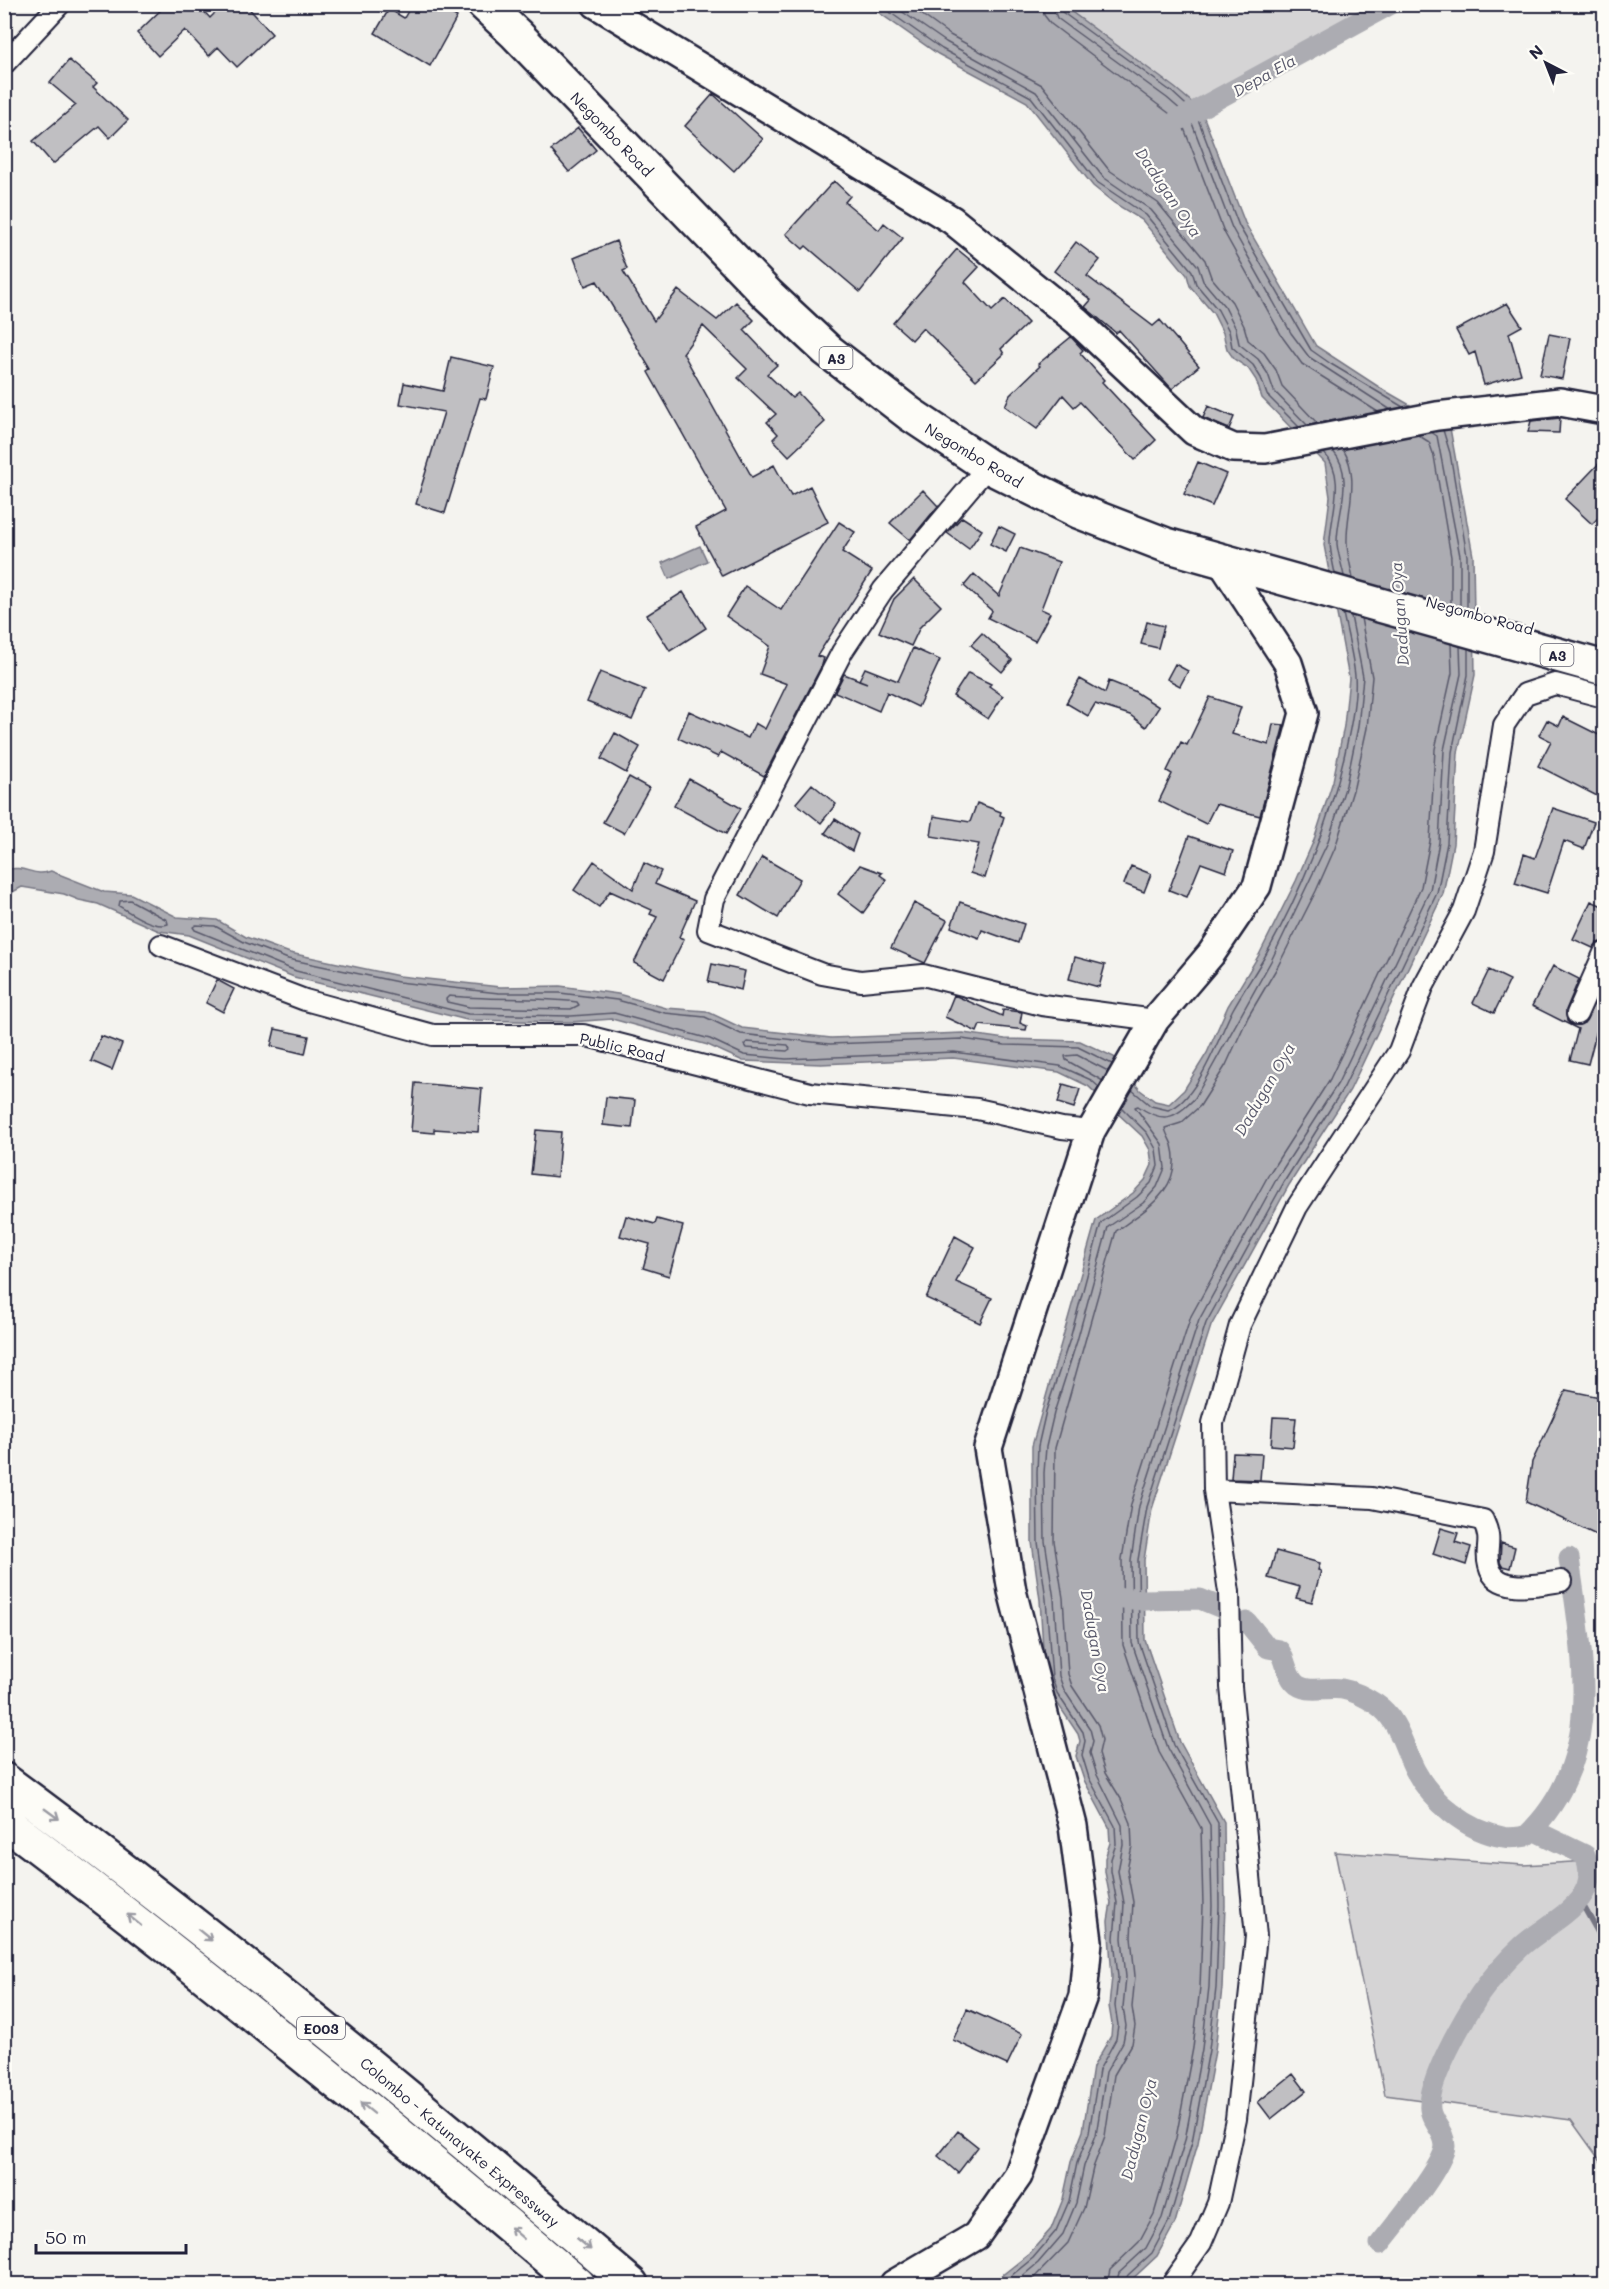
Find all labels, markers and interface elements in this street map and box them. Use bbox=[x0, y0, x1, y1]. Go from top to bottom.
north arrow bbox=[1516, 33, 1576, 93]
text: N bbox=[1524, 40, 1547, 63]
water label: Depa Ela bbox=[1229, 49, 1299, 101]
street label: Negombo Road bbox=[566, 87, 658, 181]
water label: Dadugan Oya bbox=[1131, 143, 1207, 241]
road number: A3 bbox=[820, 347, 852, 369]
street label: Negombo Road bbox=[921, 418, 1027, 492]
water label: Dadugan Oya bbox=[1385, 561, 1413, 667]
street label: Negombo Road bbox=[1424, 591, 1536, 639]
road number: A3 bbox=[1540, 644, 1574, 666]
street label: Public Road bbox=[578, 1028, 666, 1066]
water label: Dadugan Oya bbox=[1229, 1039, 1299, 1139]
water label: Dadugan Oya bbox=[1077, 1588, 1115, 1694]
one-way arrow bbox=[43, 1808, 59, 1821]
one-way arrow bbox=[126, 1914, 142, 1927]
one-way arrow bbox=[197, 1928, 213, 1941]
road number: E003 bbox=[297, 2017, 345, 2039]
street label: Colombo - Katunayake Expressway bbox=[356, 2053, 564, 2232]
water label: Dadugan Oya bbox=[1115, 2076, 1161, 2182]
one-way arrow bbox=[360, 2102, 376, 2115]
scale bar bbox=[36, 2217, 186, 2255]
text: 50 m bbox=[45, 2225, 87, 2249]
one-way arrow bbox=[510, 2226, 525, 2240]
one-way arrow bbox=[576, 2237, 591, 2251]

